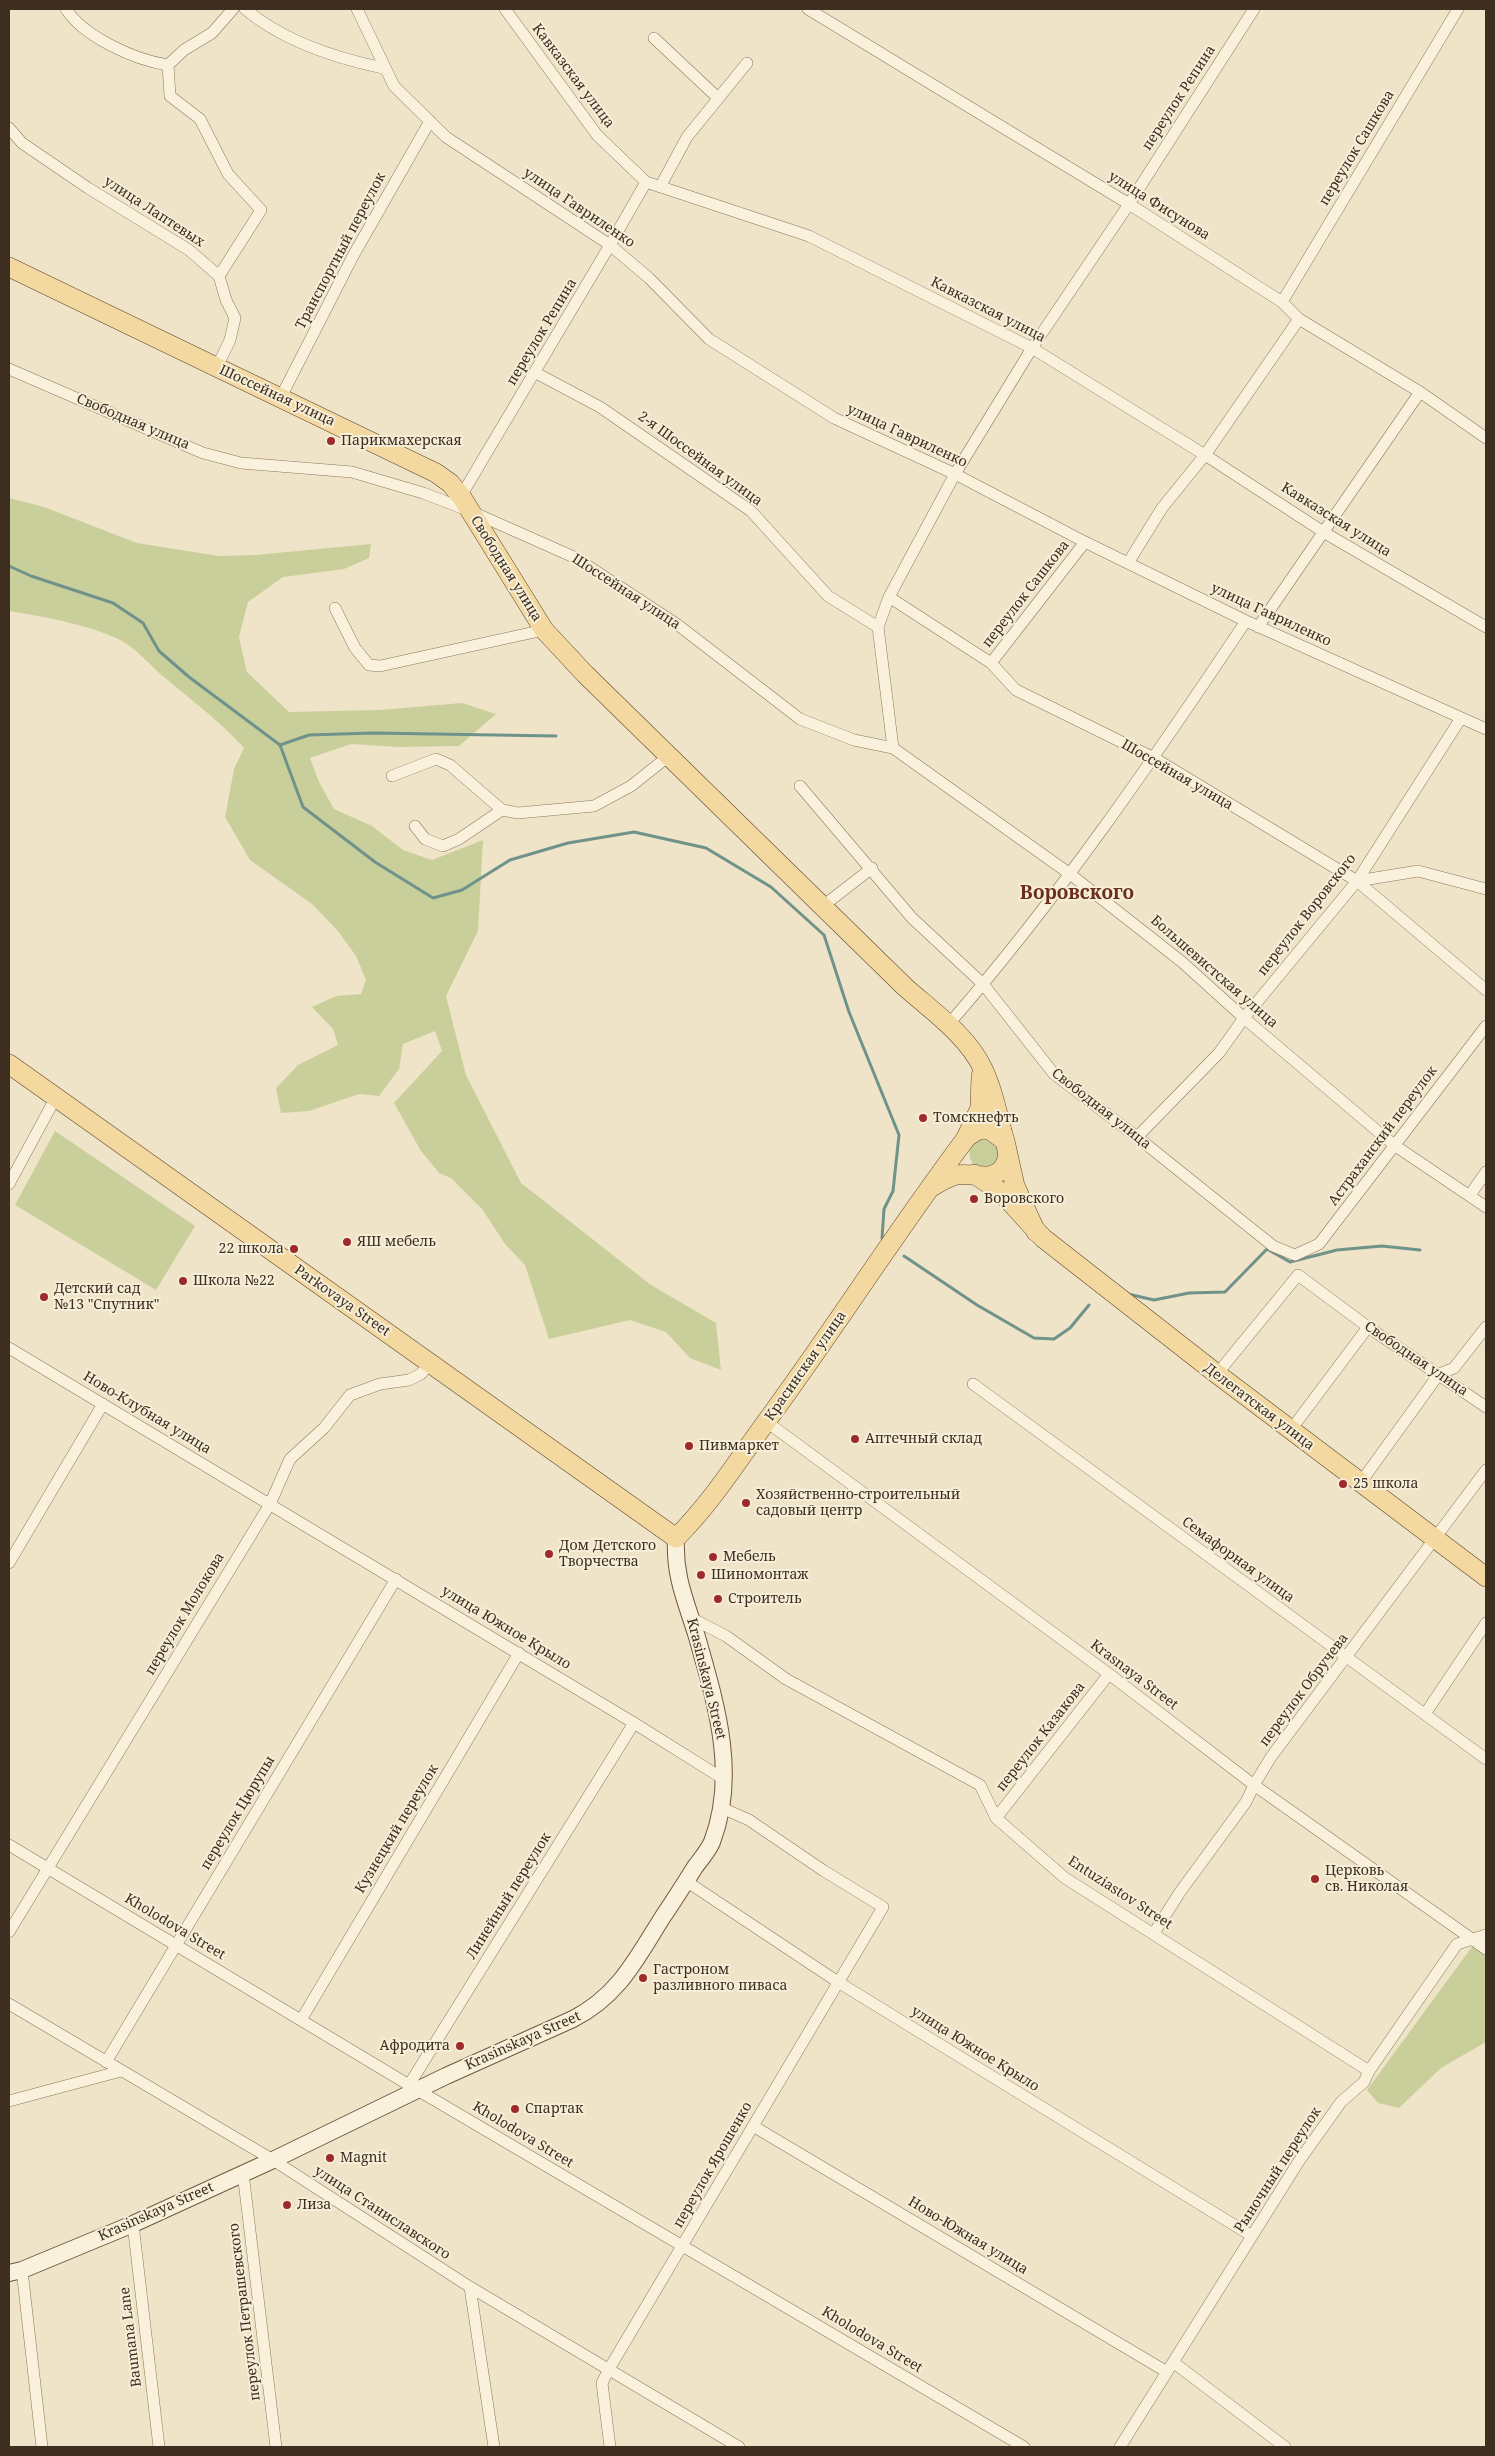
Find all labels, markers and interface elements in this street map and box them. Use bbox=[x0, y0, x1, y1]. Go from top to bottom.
street label: Кавказская улица bbox=[528, 20, 618, 132]
street label: переулок Репина bbox=[1139, 42, 1219, 154]
street label: переулок Сашкова bbox=[1316, 87, 1398, 209]
street label: улица Гавриленко bbox=[520, 164, 638, 252]
street label: улица Фисунова bbox=[1105, 168, 1213, 244]
street label: Транспортный переулок bbox=[292, 170, 390, 332]
street label: улица Лаптевых bbox=[101, 173, 207, 251]
street label: Кавказская улица bbox=[928, 274, 1048, 346]
street label: переулок Репина bbox=[503, 275, 581, 389]
street label: Шоссейная улица bbox=[216, 362, 338, 430]
street label: Свободная улица bbox=[74, 391, 192, 453]
street label: улица Гавриленко bbox=[844, 401, 970, 471]
street label: 2-я Шоссейная улица bbox=[634, 408, 766, 510]
place label: Парикмахерская bbox=[341, 433, 462, 449]
marker: Парикмахерская bbox=[325, 435, 337, 447]
street label: Кавказская улица bbox=[1278, 479, 1394, 561]
street label: Свободная улица bbox=[467, 513, 545, 625]
street label: переулок Сашкова bbox=[979, 537, 1073, 651]
street label: Шоссейная улица bbox=[569, 551, 683, 633]
street label: улица Гавриленко bbox=[1208, 580, 1334, 650]
street label: Шоссейная улица bbox=[1118, 736, 1236, 814]
street label: переулок Воровского bbox=[1254, 851, 1360, 979]
district label: Воровского bbox=[1020, 883, 1134, 905]
street label: Большевистская улица bbox=[1147, 912, 1281, 1032]
street label: Астраханский переулок bbox=[1325, 1063, 1441, 1209]
street label: Свободная улица bbox=[1048, 1065, 1154, 1153]
place label: Томскнефть bbox=[933, 1110, 1018, 1126]
marker: Томскнефть bbox=[917, 1112, 929, 1124]
place label: Воровского bbox=[984, 1191, 1064, 1207]
marker: Воровского bbox=[968, 1193, 980, 1205]
place label: ЯШ мебель bbox=[357, 1234, 436, 1250]
marker: ЯШ мебель bbox=[341, 1236, 353, 1248]
place label: 22 школа bbox=[219, 1241, 284, 1257]
marker: 22 школа bbox=[288, 1243, 300, 1255]
street label: Parkovaya Street bbox=[291, 1262, 393, 1340]
place label: Школа №22 bbox=[193, 1273, 275, 1289]
marker: Школа №22 bbox=[177, 1275, 189, 1287]
place label: Детский сад №13 "Спутник" bbox=[54, 1281, 159, 1314]
marker: Детский сад №13 "Спутник" bbox=[38, 1291, 50, 1303]
street label: Красинская улица bbox=[762, 1308, 850, 1424]
street label: Свободная улица bbox=[1361, 1318, 1471, 1400]
street label: Делегатская улица bbox=[1200, 1360, 1318, 1454]
street label: Ново-Клубная улица bbox=[80, 1368, 214, 1458]
place label: Аптечный склад bbox=[865, 1431, 982, 1447]
marker: Аптечный склад bbox=[849, 1433, 861, 1445]
place label: Пивмаркет bbox=[699, 1438, 779, 1454]
marker: Пивмаркет bbox=[683, 1440, 695, 1452]
place label: 25 школа bbox=[1353, 1476, 1418, 1492]
marker: 25 школа bbox=[1337, 1478, 1349, 1490]
place label: Хозяйственно-строительный садовый центр bbox=[756, 1487, 960, 1520]
marker: Хозяйственно-строительный садовый центр bbox=[740, 1497, 752, 1509]
street label: Семафорная улица bbox=[1178, 1514, 1298, 1606]
place label: Дом Детского Творчества bbox=[559, 1538, 656, 1570]
marker: Дом Детского Творчества bbox=[543, 1548, 555, 1560]
place label: Мебель bbox=[723, 1549, 776, 1565]
street label: переулок Молокова bbox=[142, 1550, 228, 1678]
marker: Мебель bbox=[707, 1551, 719, 1563]
place label: Шиномонтаж bbox=[711, 1567, 809, 1583]
marker: Шиномонтаж bbox=[695, 1569, 707, 1581]
street label: улица Южное Крыло bbox=[438, 1583, 574, 1673]
place label: Строитель bbox=[728, 1591, 801, 1607]
marker: Строитель bbox=[712, 1593, 724, 1605]
street label: Krasinskaya Street bbox=[683, 1617, 729, 1741]
street label: переулок Обручева bbox=[1256, 1630, 1352, 1750]
street label: Krasnaya Street bbox=[1087, 1637, 1181, 1713]
street label: переулок Казакова bbox=[993, 1679, 1089, 1795]
street label: переулок Цюрупы bbox=[197, 1753, 279, 1873]
street label: Кузнецкий переулок bbox=[352, 1761, 442, 1897]
street label: Линейный переулок bbox=[463, 1830, 555, 1962]
street label: Entuziastov Street bbox=[1065, 1853, 1175, 1933]
place label: Церковь св. Николая bbox=[1325, 1863, 1408, 1895]
marker: Церковь св. Николая bbox=[1309, 1873, 1321, 1885]
street label: Kholodova Street bbox=[122, 1890, 228, 1964]
place label: Гастроном разливного пиваса bbox=[653, 1962, 787, 1994]
marker: Гастроном разливного пиваса bbox=[637, 1972, 649, 1984]
street label: улица Южное Крыло bbox=[908, 2003, 1042, 2095]
street label: Krasinskaya Street bbox=[463, 2008, 583, 2074]
place label: Афродита bbox=[380, 2038, 450, 2054]
marker: Афродита bbox=[454, 2040, 466, 2052]
street label: Kholodova Street bbox=[470, 2098, 576, 2172]
street label: переулок Ярошенко bbox=[670, 2099, 756, 2231]
place label: Спартак bbox=[525, 2101, 583, 2117]
marker: Спартак bbox=[509, 2103, 521, 2115]
street label: Рыночный переулок bbox=[1231, 2104, 1325, 2236]
place label: Magnit bbox=[340, 2150, 387, 2166]
marker: Magnit bbox=[324, 2152, 336, 2164]
street label: улица Станиславского bbox=[311, 2163, 453, 2263]
street label: Krasinskaya Street bbox=[96, 2179, 216, 2245]
street label: Ново-Южная улица bbox=[905, 2193, 1031, 2279]
place label: Лиза bbox=[297, 2197, 331, 2213]
marker: Лиза bbox=[281, 2199, 293, 2211]
street label: переулок Петрашевского bbox=[226, 2222, 264, 2402]
street label: Baumana Lane bbox=[117, 2286, 145, 2388]
street label: Kholodova Street bbox=[819, 2303, 925, 2377]

